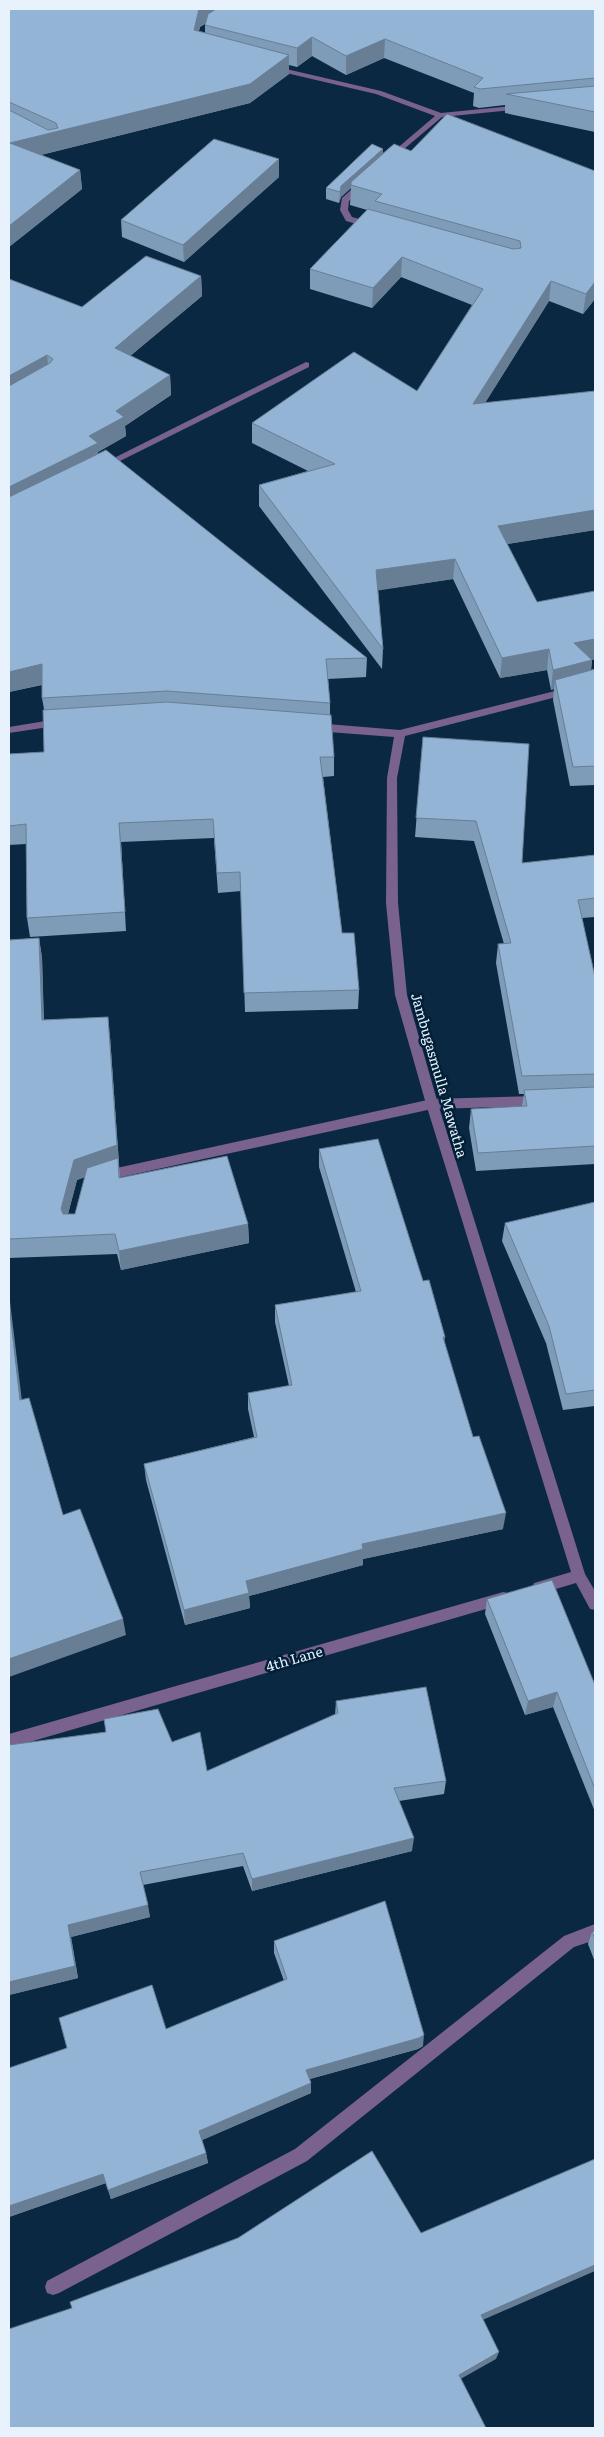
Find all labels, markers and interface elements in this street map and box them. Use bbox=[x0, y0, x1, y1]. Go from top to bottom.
street label: Jambugasmulla Mawatha bbox=[407, 990, 473, 1160]
street label: 4th Lane bbox=[263, 1640, 325, 1676]

